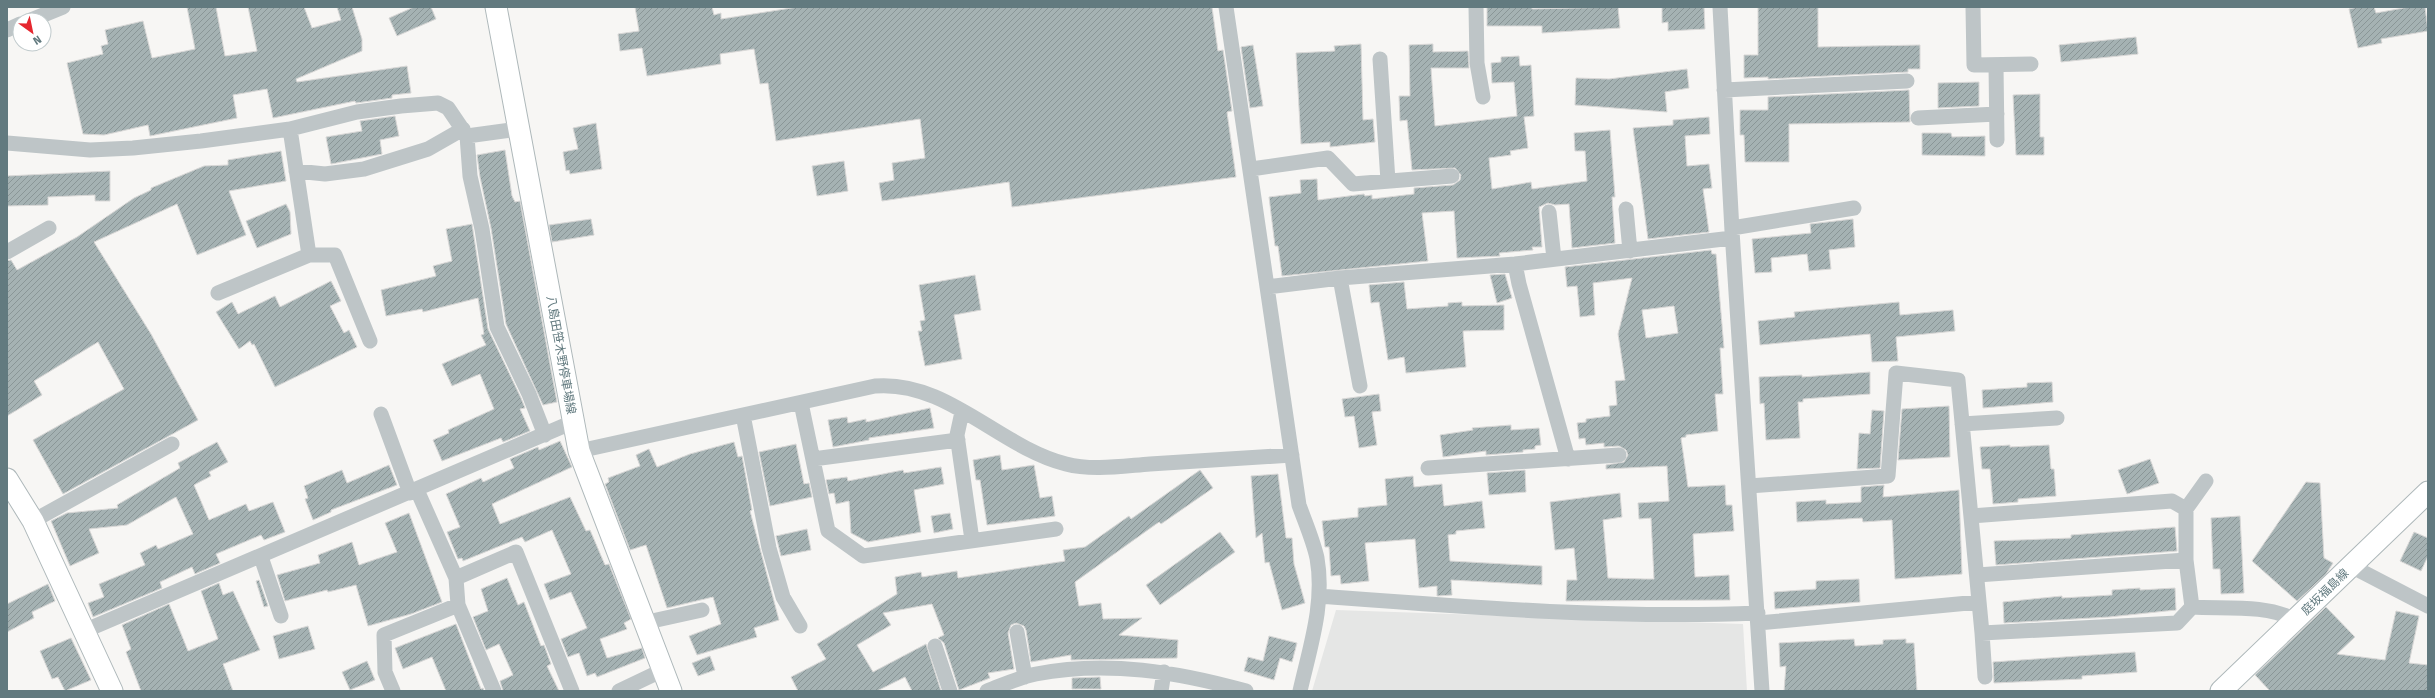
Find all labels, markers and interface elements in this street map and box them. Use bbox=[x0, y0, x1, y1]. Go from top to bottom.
north arrow bbox=[12, 12, 52, 52]
text: N bbox=[31, 33, 44, 47]
street label: 八島田笹木野停車場線 bbox=[544, 295, 578, 415]
street label: 庭坂福島線 bbox=[2299, 566, 2351, 618]

